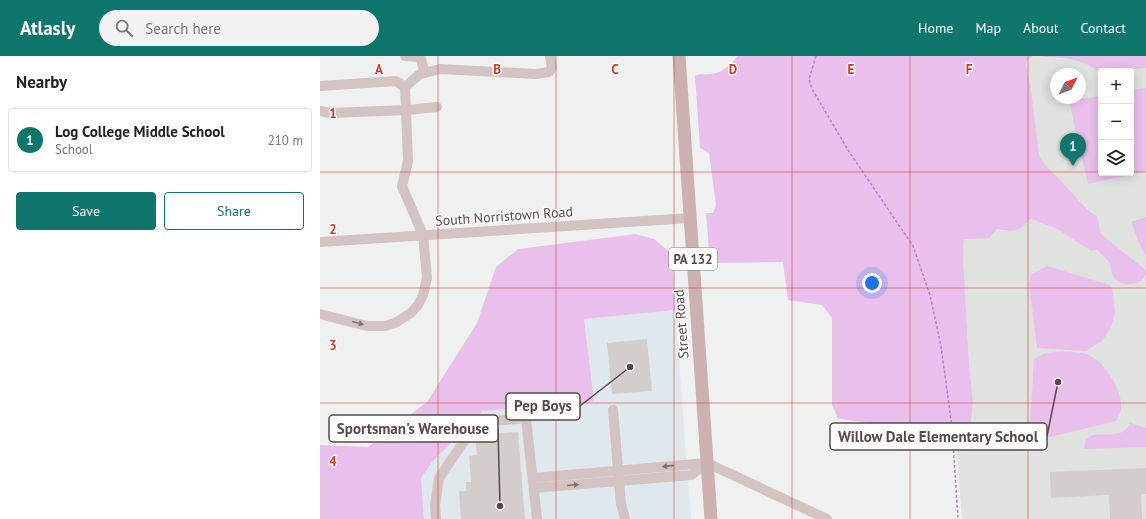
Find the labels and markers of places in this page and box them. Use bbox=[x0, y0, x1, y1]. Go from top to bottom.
pin: 1 bbox=[1060, 133, 1086, 166]
callout: Pep Boys bbox=[506, 393, 580, 420]
callout: Sportsman's Warehouse bbox=[329, 415, 498, 442]
callout: Willow Dale Elementary School bbox=[830, 423, 1047, 450]

